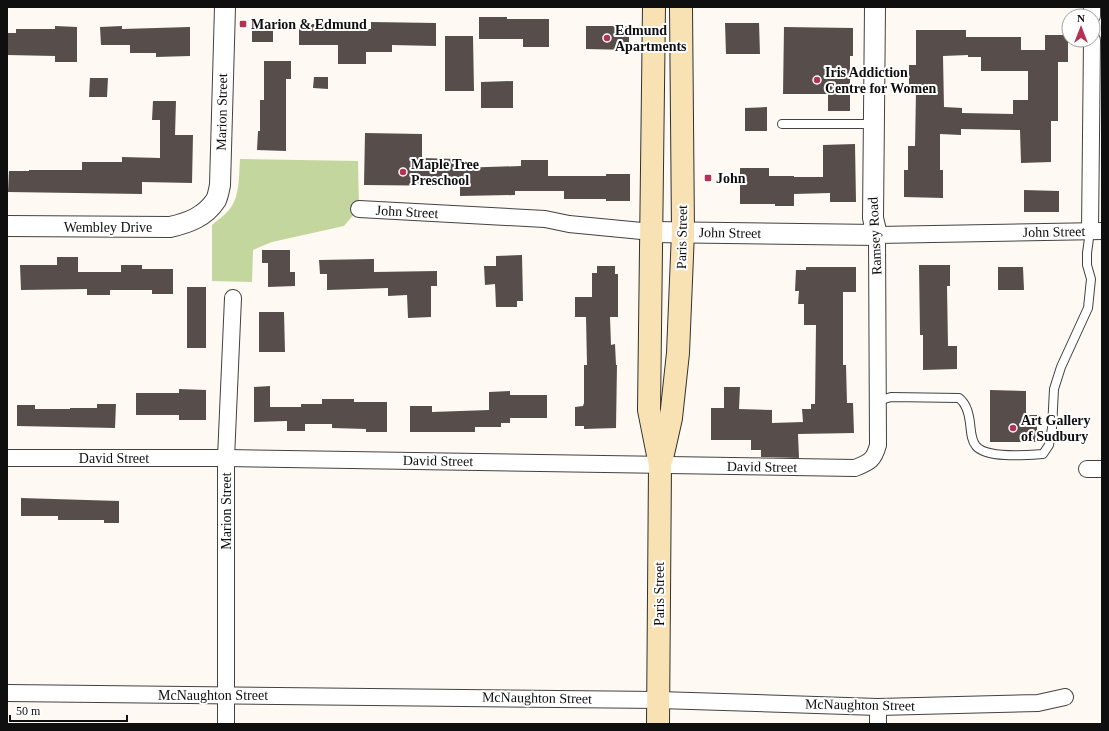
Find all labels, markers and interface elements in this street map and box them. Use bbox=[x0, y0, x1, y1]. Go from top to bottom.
north arrow bbox=[1061, 8, 1101, 48]
text: N bbox=[1077, 12, 1085, 24]
place label: Marion & Edmund bbox=[251, 17, 367, 32]
marker: Marion & Edmund bbox=[238, 19, 248, 29]
place label: Edmund Apartments bbox=[615, 23, 687, 54]
marker: Edmund Apartments bbox=[602, 33, 612, 43]
place label: Iris Addiction Centre for Women bbox=[825, 65, 936, 96]
street label: Marion Street bbox=[214, 73, 230, 151]
marker: Iris Addiction Centre for Women bbox=[812, 75, 822, 85]
place label: Maple Tree Preschool bbox=[411, 157, 479, 188]
marker: Maple Tree Preschool bbox=[398, 167, 408, 177]
place label: John bbox=[716, 171, 746, 186]
marker: John bbox=[703, 173, 713, 183]
street label: Ramsey Road bbox=[865, 197, 885, 275]
street label: John Street bbox=[375, 203, 439, 221]
street label: Paris Street bbox=[674, 205, 690, 269]
street label: Wembley Drive bbox=[64, 220, 152, 235]
street label: John Street bbox=[1023, 224, 1086, 240]
street label: John Street bbox=[699, 225, 762, 241]
place label: Art Gallery of Sudbury bbox=[1021, 413, 1091, 444]
marker: Art Gallery of Sudbury bbox=[1008, 423, 1018, 433]
street label: David Street bbox=[79, 451, 149, 466]
street label: David Street bbox=[403, 453, 473, 469]
street label: David Street bbox=[727, 459, 797, 475]
street label: Marion Street bbox=[219, 472, 234, 550]
street label: Paris Street bbox=[652, 562, 667, 626]
street label: McNaughton Street bbox=[158, 688, 268, 703]
street label: McNaughton Street bbox=[482, 690, 592, 706]
scale bar bbox=[10, 697, 127, 723]
street label: McNaughton Street bbox=[805, 697, 915, 713]
text: 50 m bbox=[16, 704, 41, 718]

